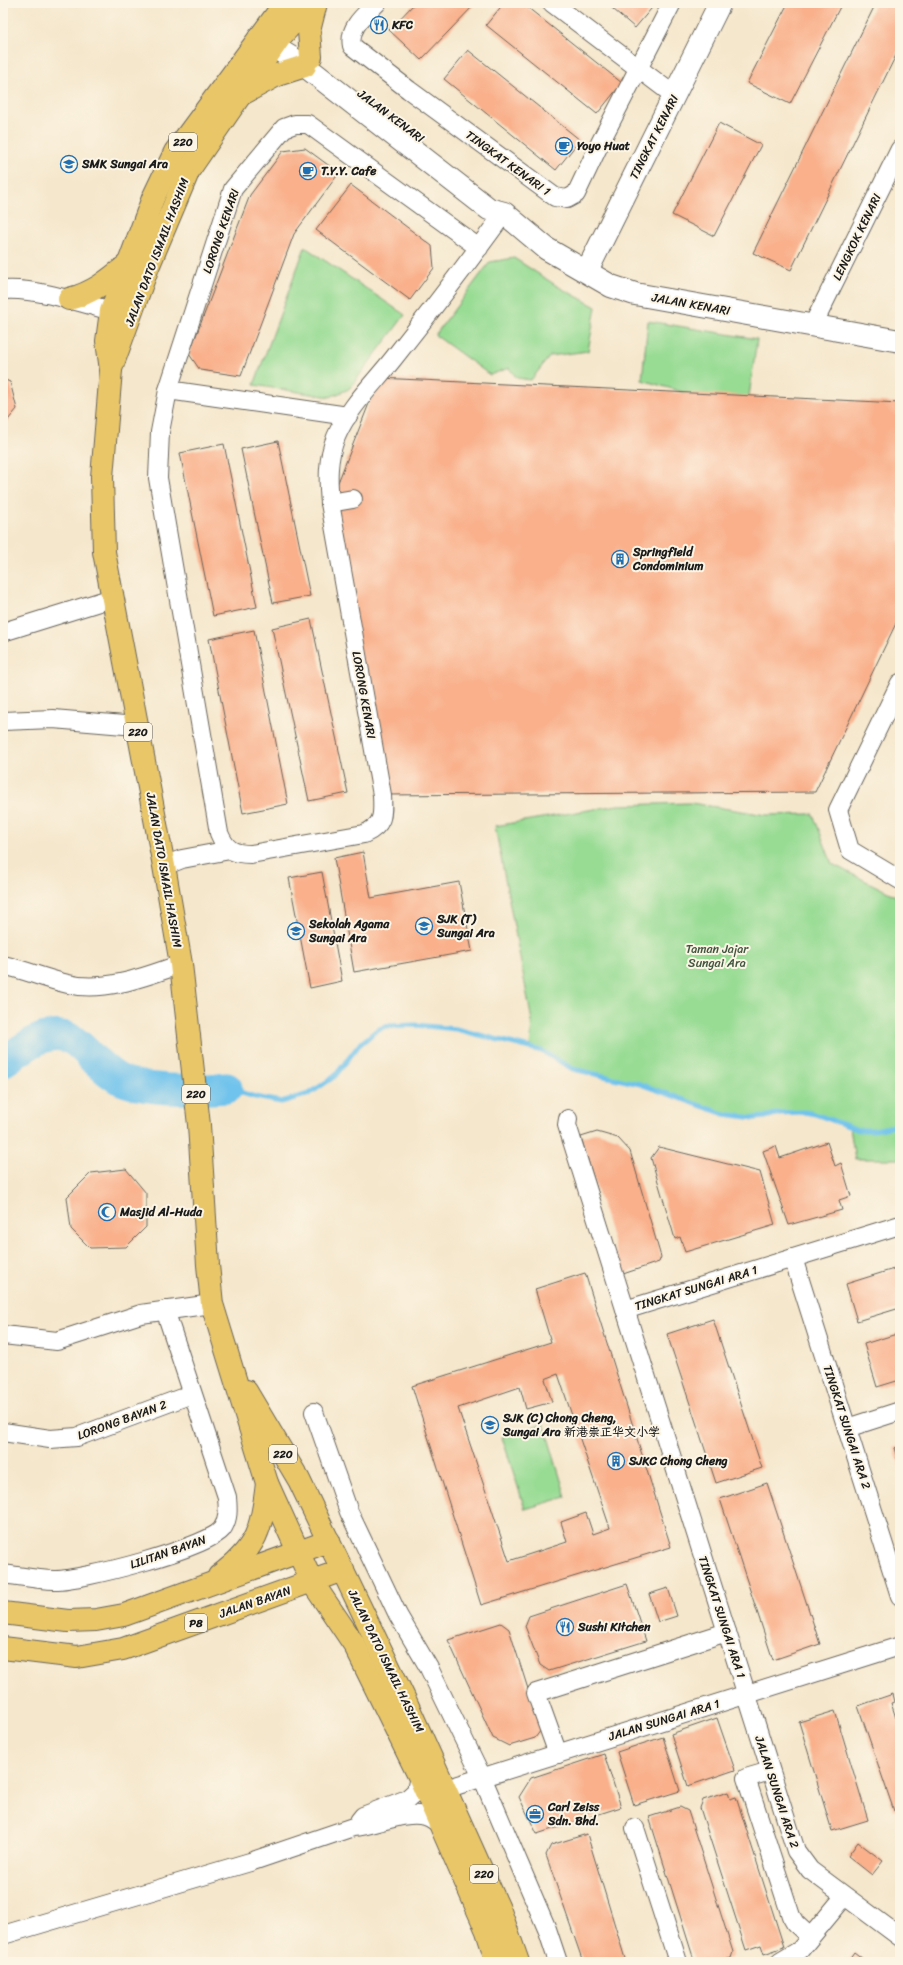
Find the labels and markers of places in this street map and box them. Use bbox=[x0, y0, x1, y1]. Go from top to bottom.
place label: KFC bbox=[391, 14, 414, 36]
restaurant icon: KFC bbox=[369, 15, 389, 35]
place label: Yoyo Huat bbox=[577, 135, 631, 157]
cafe icon: Yoyo Huat bbox=[554, 136, 574, 156]
place label: SMK Sungai Ara bbox=[81, 153, 168, 175]
school or university icon: SMK Sungai Ara bbox=[59, 154, 79, 174]
place label: T.Y.Y. Cafe bbox=[321, 160, 377, 182]
cafe icon: T.Y.Y. Cafe bbox=[298, 161, 318, 181]
place label: Springfield Condominium bbox=[632, 541, 703, 577]
building icon: Springfield Condominium bbox=[610, 549, 630, 569]
place label: SJK (T) Sungai Ara bbox=[436, 908, 495, 944]
place label: Sekolah Agama Sungai Ara bbox=[308, 913, 390, 949]
school or university icon: SJK (T) Sungai Ara bbox=[414, 916, 434, 936]
school or university icon: Sekolah Agama Sungai Ara bbox=[286, 921, 306, 941]
place label: Masjid Al-Huda bbox=[119, 1201, 203, 1223]
mosque icon: Masjid Al-Huda bbox=[97, 1202, 117, 1222]
place label: SJK (C) Chong Cheng, Sungai Ara 新港崇正华文小学 bbox=[502, 1407, 660, 1443]
school or university icon: SJK (C) Chong Cheng, Sungai Ara 新港崇正华文小学 bbox=[480, 1415, 500, 1435]
place label: SJKC Chong Cheng bbox=[628, 1450, 728, 1472]
building icon: SJKC Chong Cheng bbox=[606, 1451, 626, 1471]
place label: Sushi Kitchen bbox=[577, 1616, 651, 1638]
restaurant icon: Sushi Kitchen bbox=[555, 1617, 575, 1637]
place label: Carl Zeiss Sdn. Bhd. bbox=[547, 1796, 600, 1832]
office icon: Carl Zeiss Sdn. Bhd. bbox=[525, 1804, 545, 1824]

